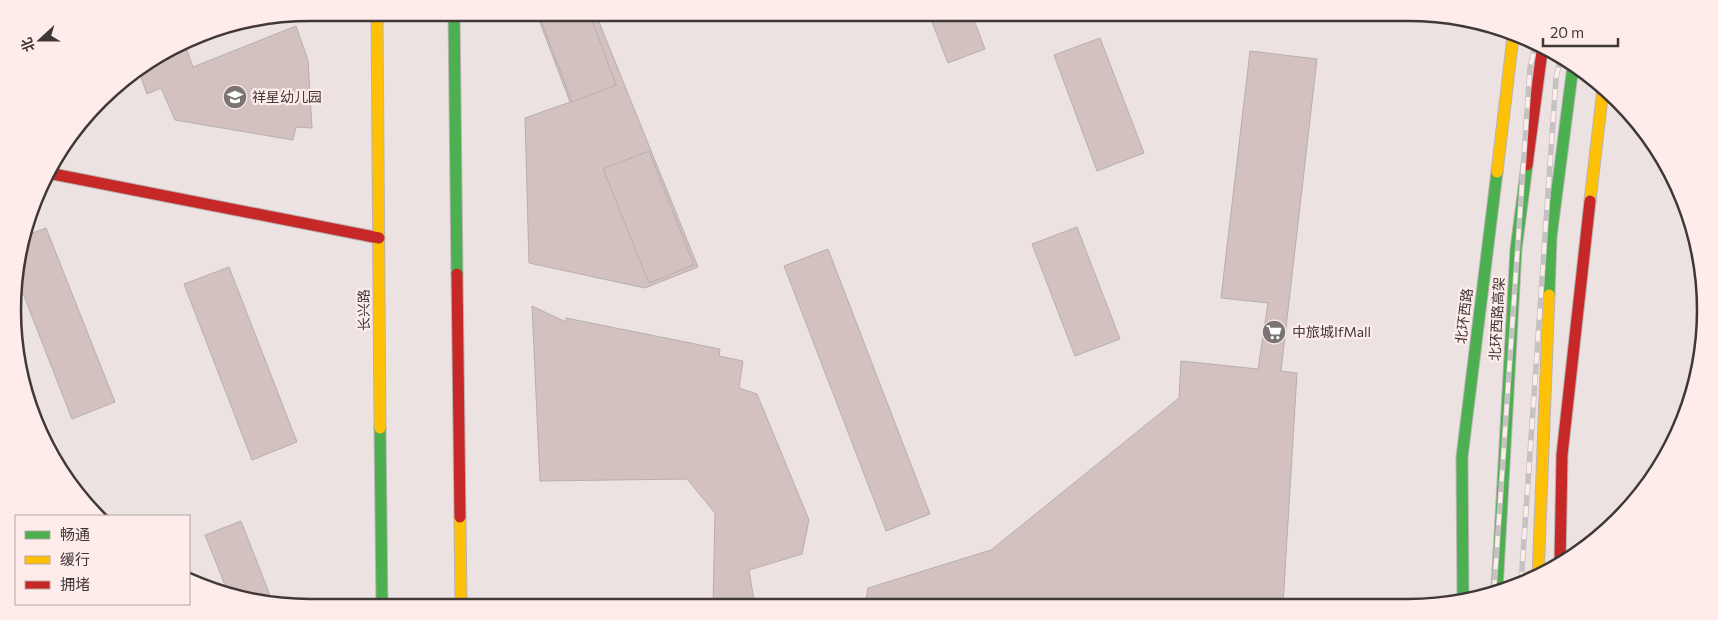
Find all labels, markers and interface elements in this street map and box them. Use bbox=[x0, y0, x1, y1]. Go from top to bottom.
north arrow bbox=[15, 15, 65, 65]
scale bar bbox=[1543, 15, 1618, 47]
text: 20 m bbox=[1550, 23, 1584, 41]
text: 北 bbox=[17, 35, 38, 54]
school or university icon: 祥星幼儿园 bbox=[222, 84, 248, 110]
place label: 祥星幼儿园 bbox=[252, 88, 322, 105]
street label: 北环西路高架 bbox=[1486, 277, 1507, 361]
street label: 北环西路 bbox=[1452, 287, 1475, 345]
street label: 长兴路 bbox=[355, 289, 372, 331]
supermarket icon: 中旅城IfMall bbox=[1261, 319, 1287, 345]
place label: 中旅城IfMall bbox=[1292, 323, 1371, 340]
legend bbox=[15, 515, 190, 605]
text: 畅通 bbox=[60, 525, 90, 543]
text: 缓行 bbox=[60, 550, 90, 568]
text: 拥堵 bbox=[60, 575, 90, 593]

